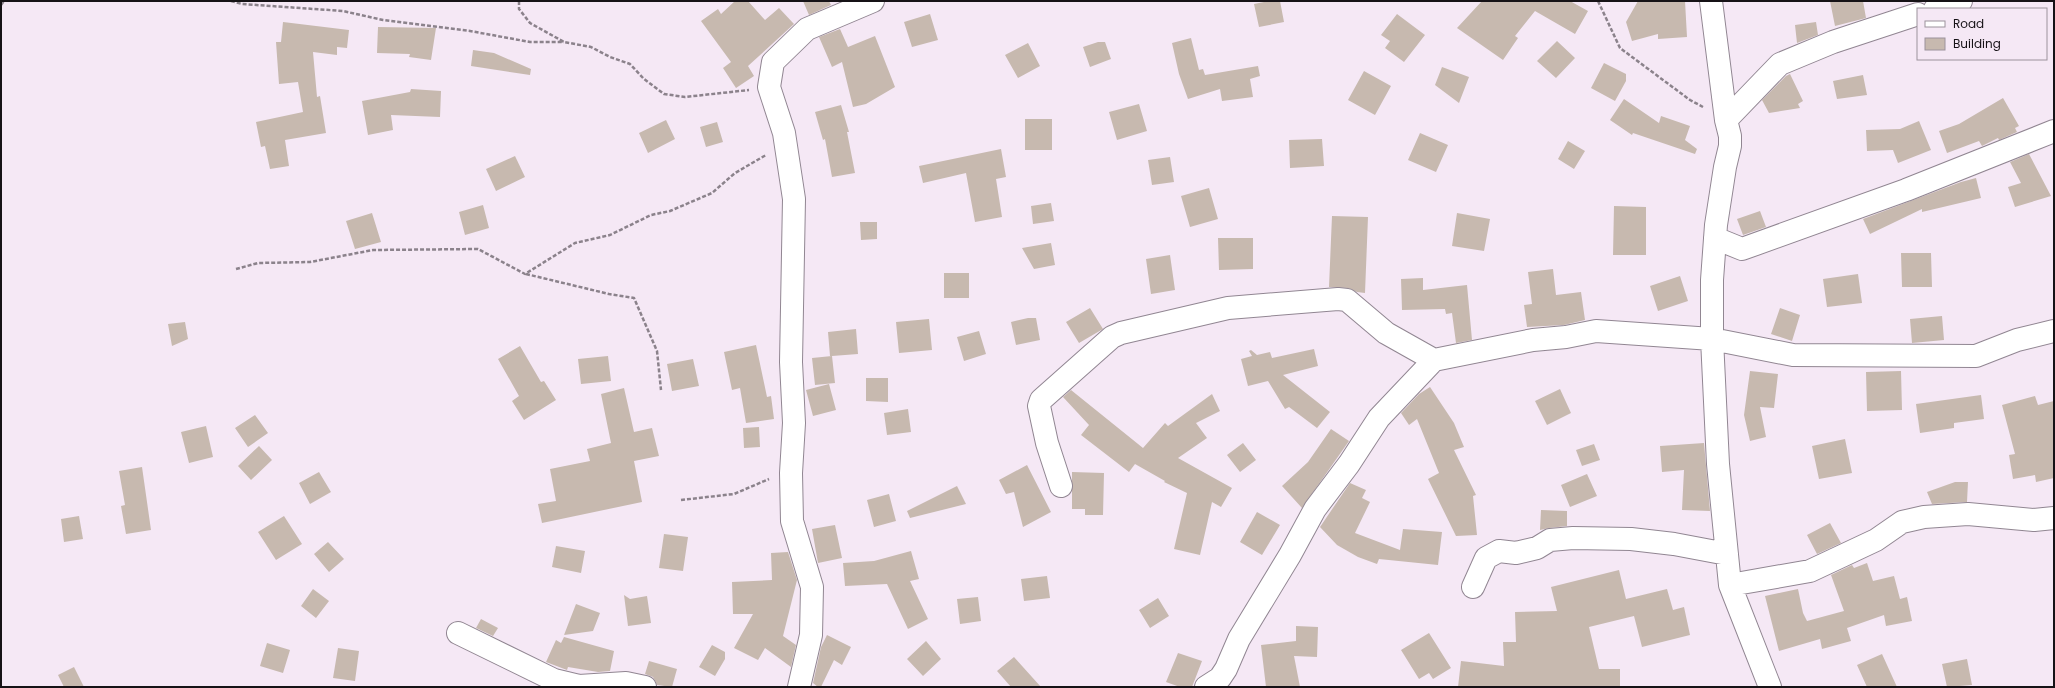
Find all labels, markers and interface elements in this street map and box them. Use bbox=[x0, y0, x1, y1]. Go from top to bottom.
legend bbox=[1917, 8, 2047, 60]
text: Road bbox=[1953, 15, 1984, 32]
text: Building bbox=[1953, 35, 2001, 52]

